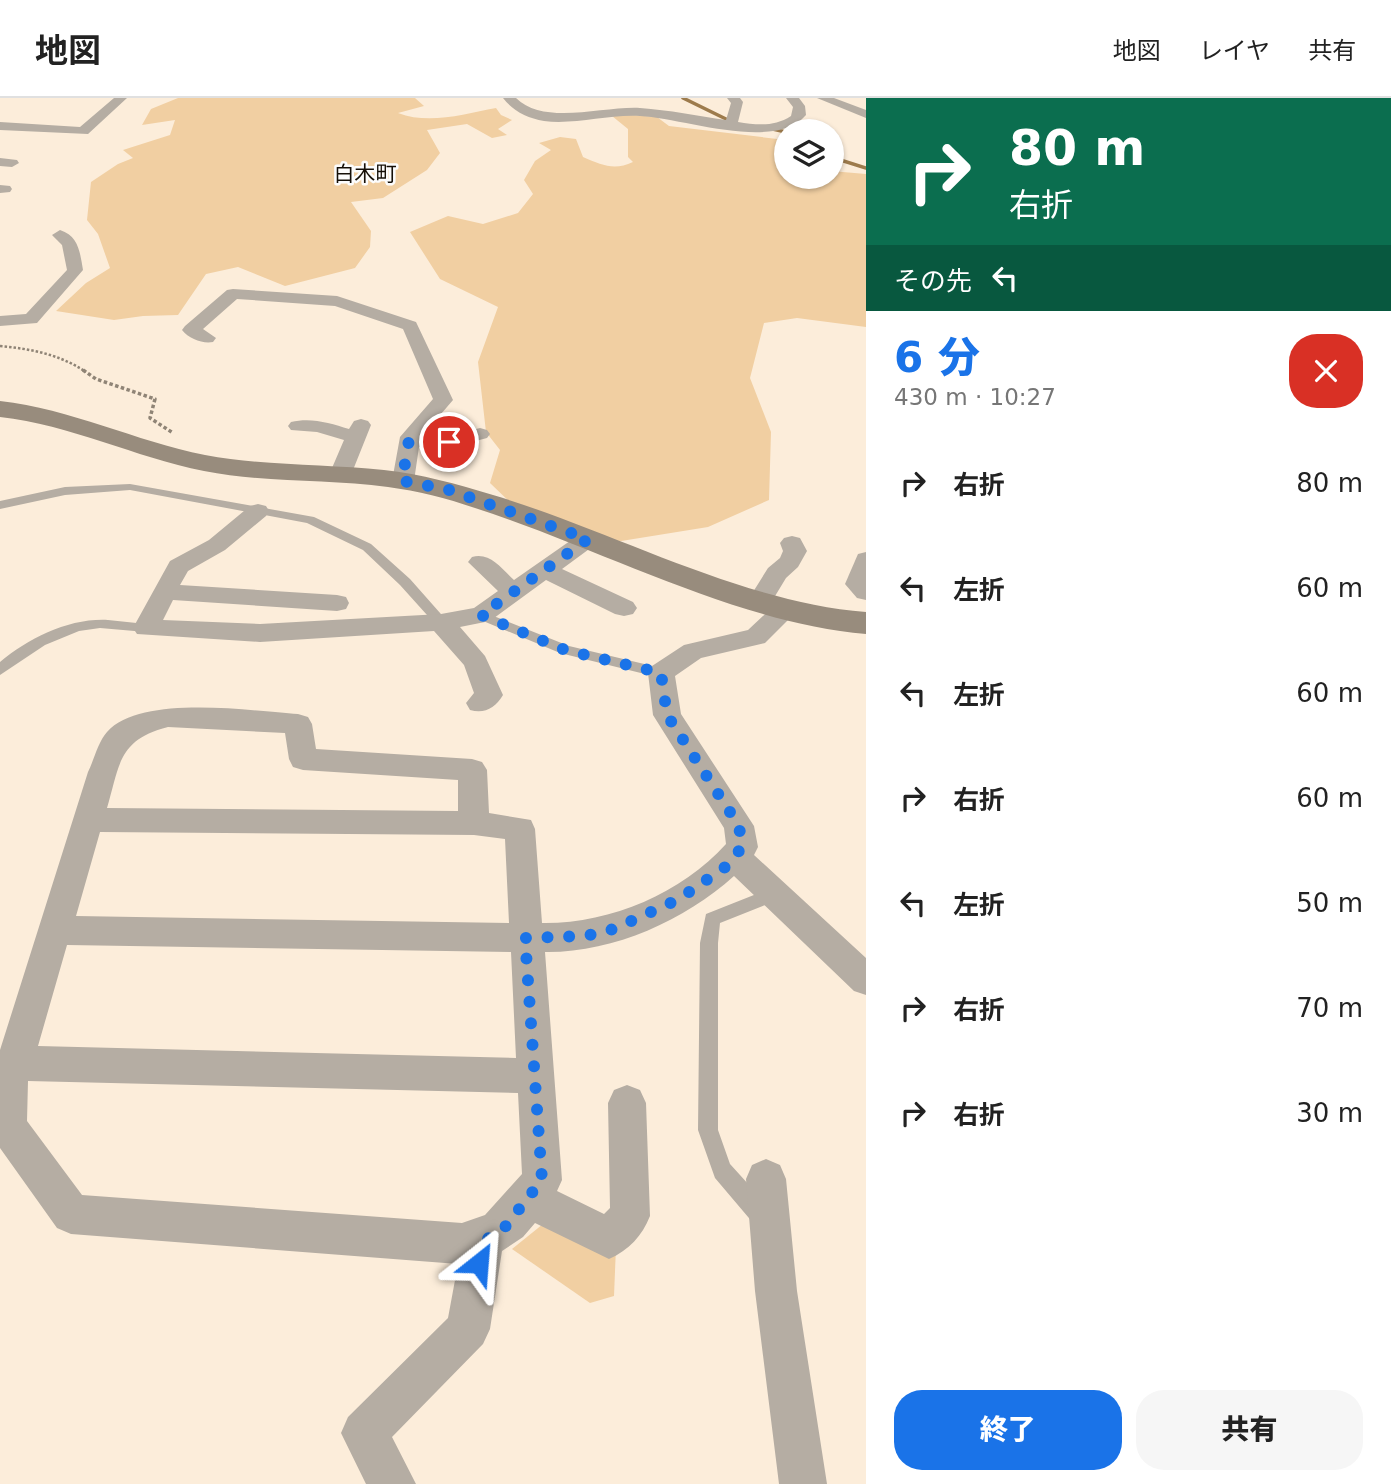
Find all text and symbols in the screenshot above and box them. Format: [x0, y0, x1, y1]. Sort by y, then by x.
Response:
text: 地図 [35, 31, 101, 70]
text: 地図 [1113, 37, 1161, 65]
text: レイヤ [1199, 37, 1270, 65]
text: 共有 [1308, 37, 1356, 65]
map controls [774, 119, 844, 189]
button: layers [774, 119, 844, 189]
text: 80 m [1009, 120, 1145, 177]
icon: right [894, 126, 985, 217]
district label: 白木町 [334, 162, 397, 186]
text: 右折 [1009, 186, 1073, 224]
icon: left [986, 259, 1024, 297]
text: その先 [894, 266, 972, 296]
text: 6 分 [894, 333, 980, 382]
button: close [1289, 334, 1363, 408]
text: 430 m · 10:27 [894, 384, 1056, 410]
pin [419, 412, 479, 472]
icon: arrive [430, 423, 468, 461]
icon: right [894, 464, 932, 502]
text: 80 m [1296, 468, 1363, 498]
text: 右折 [953, 470, 1005, 500]
icon: left [894, 569, 932, 607]
text: 60 m [1296, 573, 1363, 603]
text: 左折 [953, 575, 1005, 605]
icon: left [894, 674, 932, 712]
text: 60 m [1296, 678, 1363, 708]
text: 左折 [953, 680, 1005, 710]
icon: right [894, 779, 932, 817]
text: 60 m [1296, 783, 1363, 813]
text: 右折 [953, 785, 1005, 815]
icon: left [894, 884, 932, 922]
text: 50 m [1296, 888, 1363, 918]
text: 左折 [953, 890, 1005, 920]
icon: right [894, 989, 932, 1027]
text: 70 m [1296, 993, 1363, 1023]
text: 右折 [953, 995, 1005, 1025]
icon: right [894, 1094, 932, 1132]
text: 30 m [1296, 1098, 1363, 1128]
text: 右折 [953, 1100, 1005, 1130]
position arrow [442, 1226, 516, 1300]
button: 終了 [894, 1390, 1122, 1470]
button: 共有 [1136, 1390, 1363, 1470]

